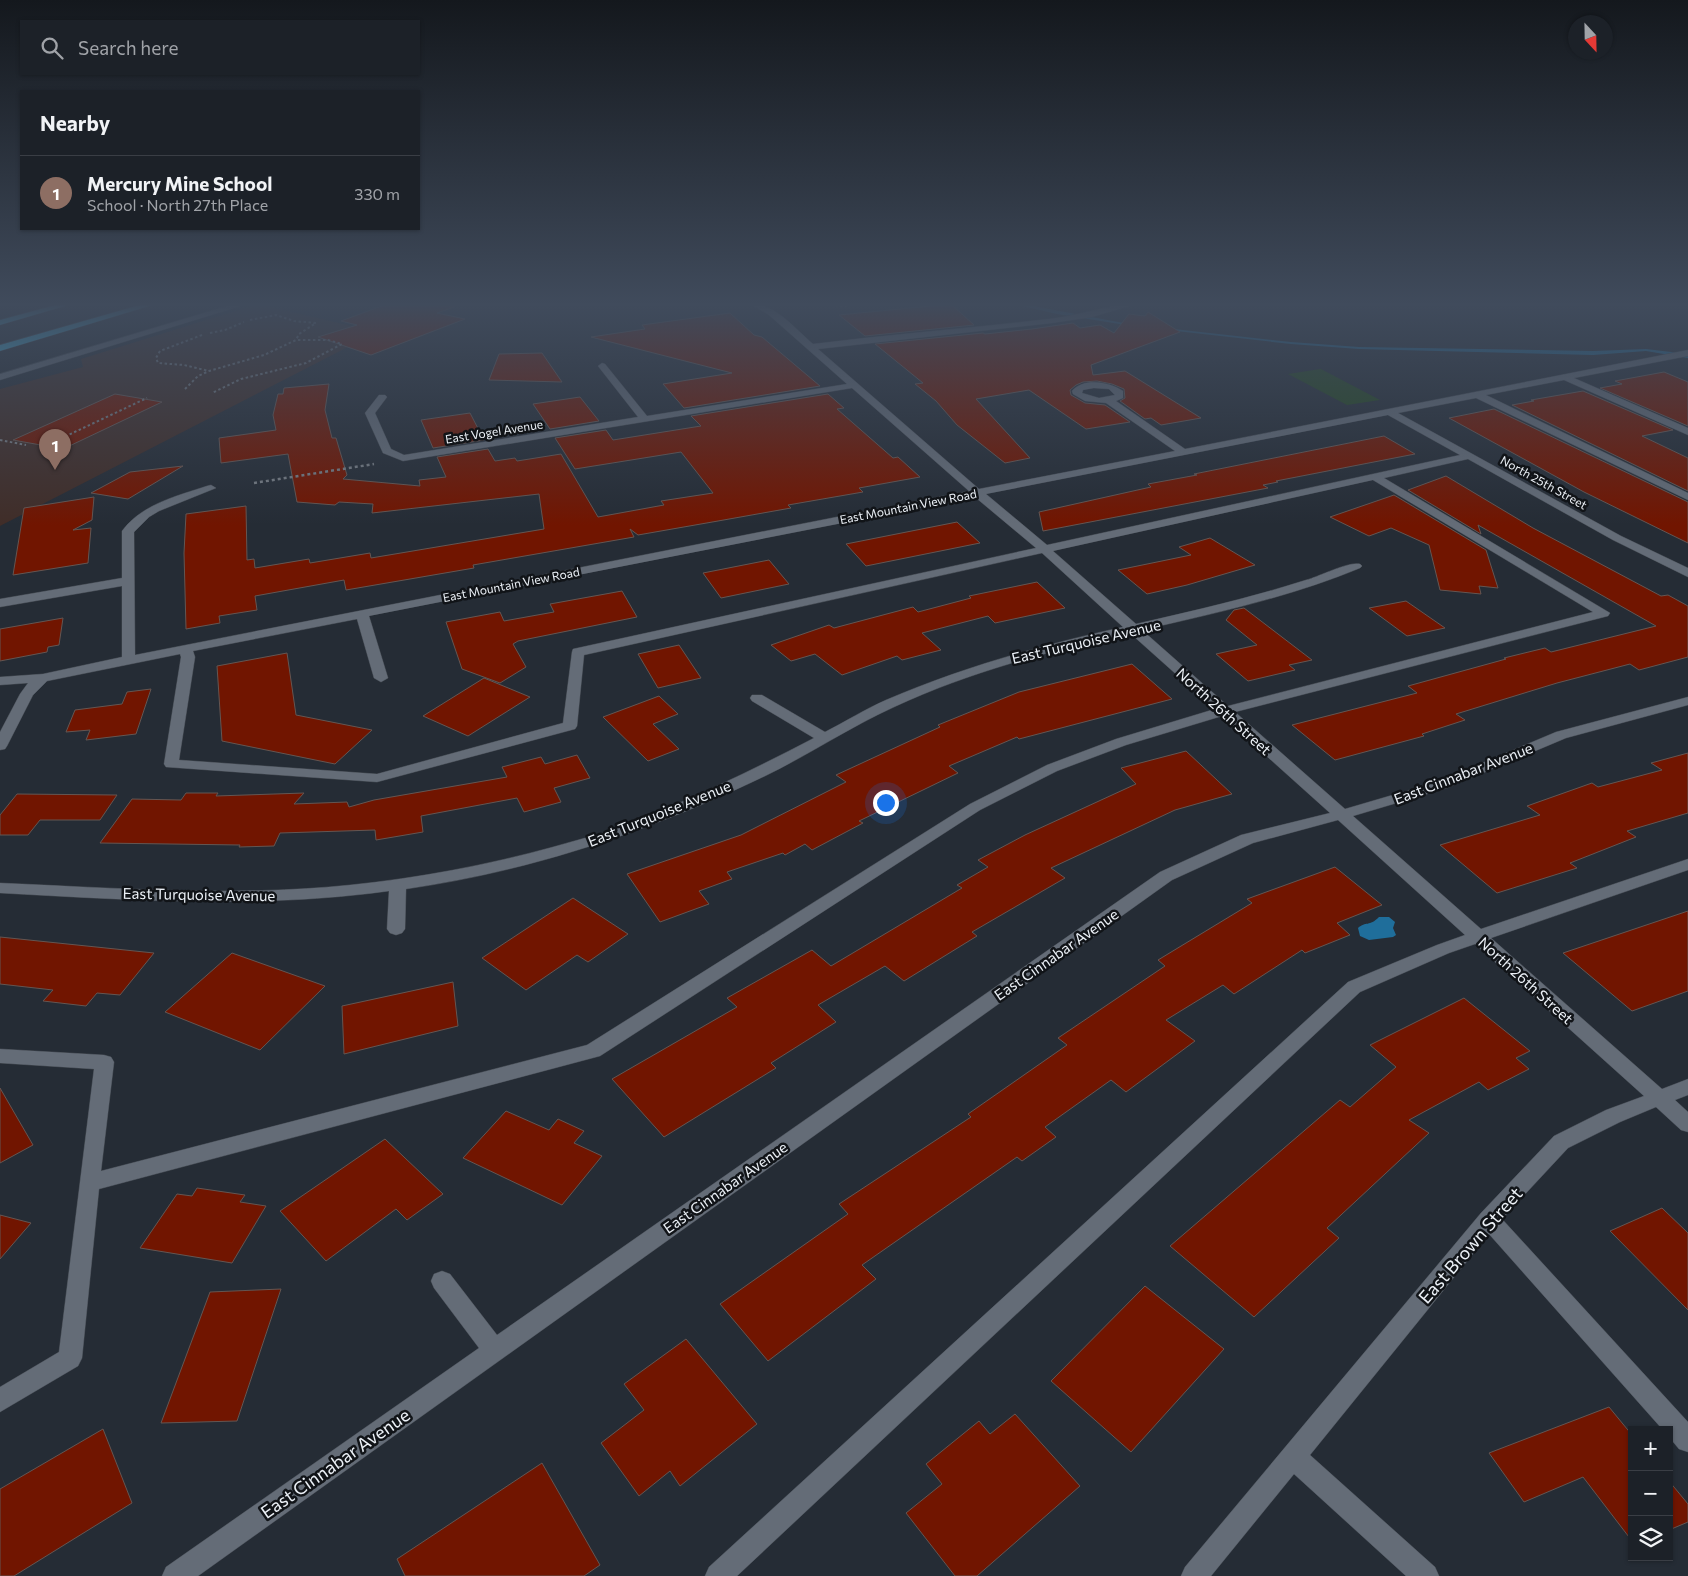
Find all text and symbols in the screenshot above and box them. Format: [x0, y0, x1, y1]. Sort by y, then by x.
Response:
north arrow [1568, 15, 1613, 60]
search box [20, 20, 420, 75]
icon: search [38, 34, 66, 62]
text: Search here [78, 36, 178, 59]
text: Nearby [40, 110, 110, 135]
text: Mercury Mine School [87, 172, 272, 195]
text: 1 [52, 184, 60, 203]
text: 330 m [354, 184, 400, 203]
text: School · North 27th Place [87, 195, 268, 214]
street label: East Vogel Avenue [444, 416, 544, 446]
pin: 1 [39, 429, 71, 470]
street label: North 25th Street [1498, 452, 1590, 512]
street label: East Mountain View Road [838, 486, 978, 526]
street label: East Mountain View Road [441, 564, 581, 604]
street label: East Turquoise Avenue [1010, 615, 1162, 667]
street label: North 26th Street [1173, 664, 1275, 758]
street label: East Cinnabar Avenue [1391, 738, 1535, 808]
street label: East Turquoise Avenue [585, 776, 733, 850]
your location [873, 790, 899, 816]
street label: East Turquoise Avenue [123, 884, 276, 904]
street label: East Cinnabar Avenue [991, 904, 1122, 1004]
street label: North 26th Street [1475, 933, 1577, 1027]
street label: East Cinnabar Avenue [660, 1137, 791, 1237]
street label: East Brown Street [1413, 1182, 1527, 1308]
street label: East Cinnabar Avenue [256, 1403, 414, 1523]
map controls [1628, 1426, 1673, 1561]
button: + [1628, 1426, 1673, 1471]
button: − [1628, 1471, 1673, 1516]
button: layers [1628, 1516, 1673, 1561]

